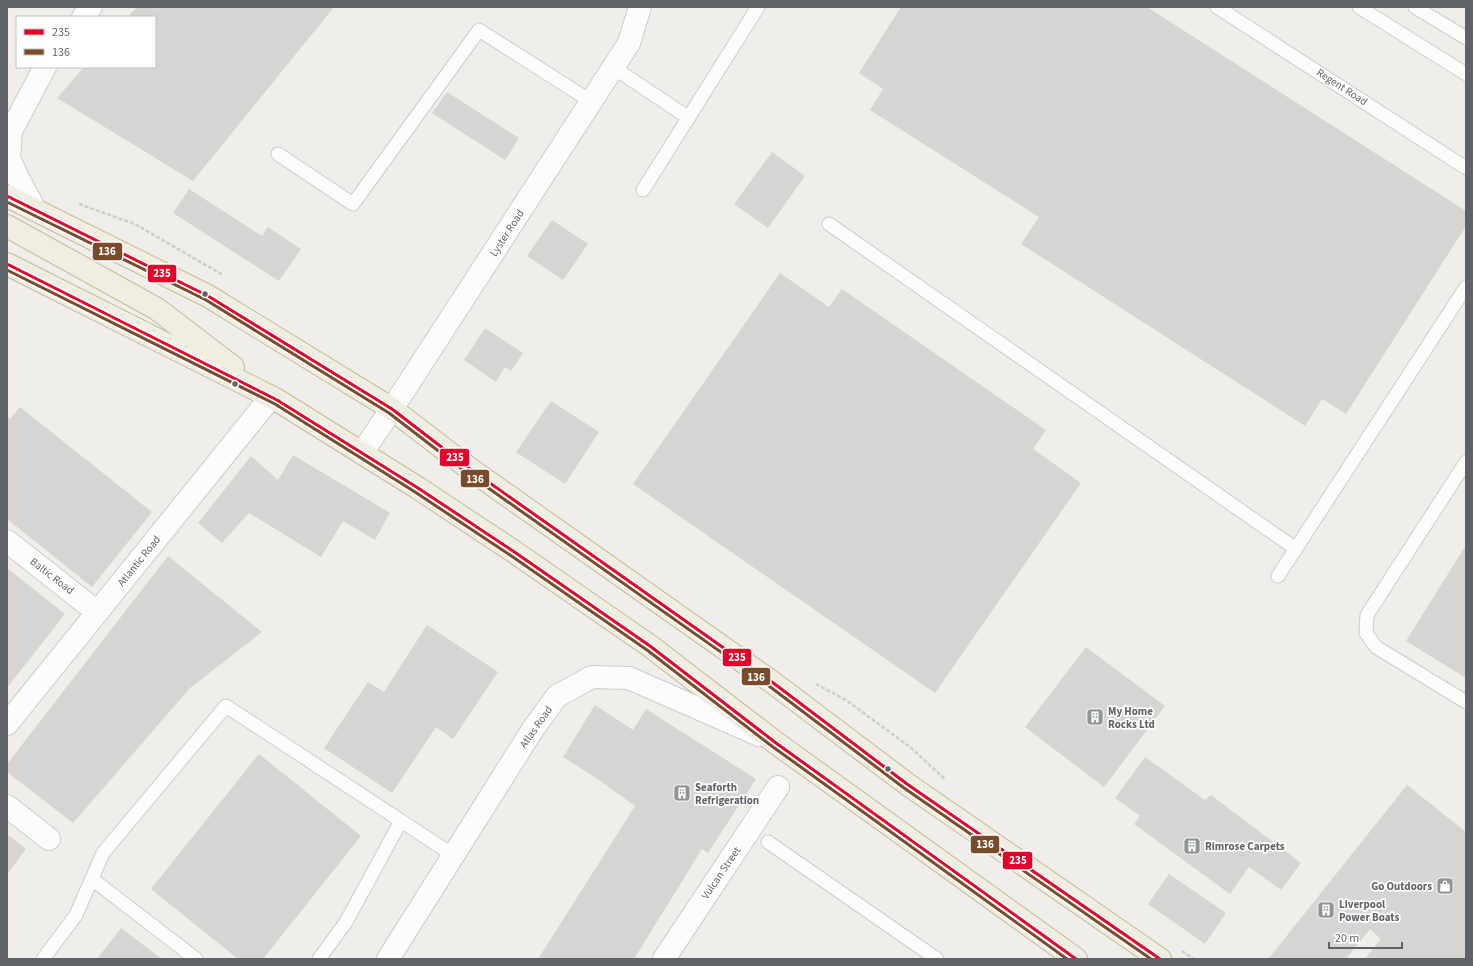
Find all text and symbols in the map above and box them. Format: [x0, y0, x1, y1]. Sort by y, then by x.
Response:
legend [16, 16, 156, 68]
text: 235 [52, 24, 70, 41]
text: 136 [52, 44, 70, 61]
street label: Regent Road [1314, 65, 1370, 109]
street label: Lyster Road [486, 207, 528, 259]
line badge: 136 [92, 242, 123, 261]
text: 136 [98, 244, 116, 259]
line badge: 235 [147, 264, 177, 283]
text: 235 [153, 266, 171, 281]
unlabelled marker [200, 289, 210, 299]
unlabelled marker [230, 379, 240, 389]
line badge: 235 [439, 448, 470, 467]
text: 235 [446, 450, 464, 465]
line badge: 136 [460, 469, 490, 488]
text: 136 [466, 472, 484, 487]
street label: Atlantic Road [114, 533, 164, 589]
street label: Baltic Road [27, 554, 77, 598]
line badge: 235 [722, 648, 752, 667]
text: 235 [728, 650, 746, 665]
line badge: 136 [741, 667, 771, 686]
text: 136 [747, 670, 765, 685]
street label: Atlas Road [516, 703, 556, 751]
place label: My Home Rocks Ltd [1108, 704, 1155, 732]
building icon: My Home Rocks Ltd [1085, 707, 1105, 727]
unlabelled marker [883, 764, 893, 774]
place label: Seaforth Refrigeration [695, 780, 759, 808]
building icon: Seaforth Refrigeration [672, 783, 692, 803]
line badge: 136 [970, 835, 1000, 854]
building icon: Rimrose Carpets [1182, 836, 1202, 856]
text: 136 [976, 837, 994, 852]
place label: Rimrose Carpets [1205, 839, 1285, 854]
street label: Vulcan Street [698, 844, 744, 902]
line badge: 235 [1002, 851, 1033, 870]
text: 235 [1009, 853, 1027, 868]
shop icon: Go Outdoors [1435, 876, 1455, 896]
place label: Go Outdoors [1371, 879, 1432, 894]
place label: Liverpool Power Boats [1339, 897, 1399, 925]
building icon: Liverpool Power Boats [1316, 900, 1336, 920]
scale bar [1329, 924, 1402, 950]
text: 20 m [1335, 930, 1359, 947]

